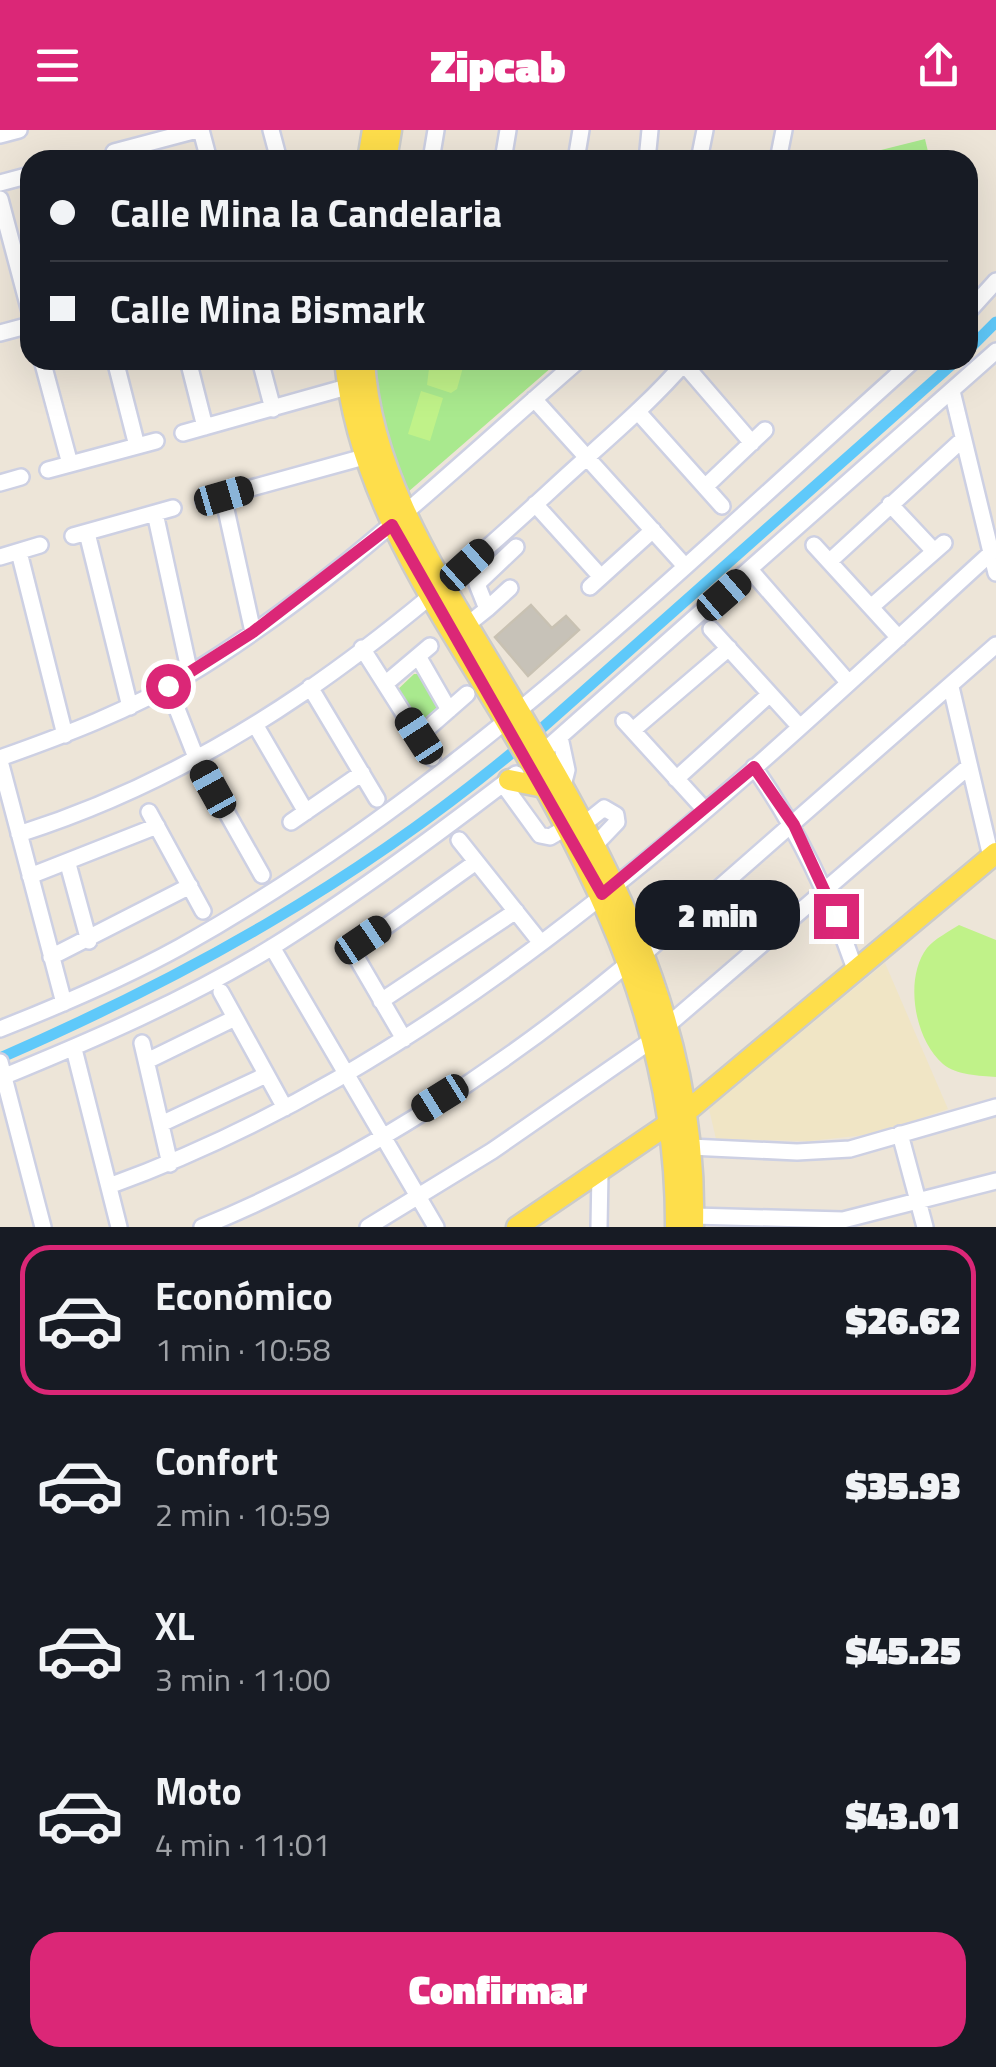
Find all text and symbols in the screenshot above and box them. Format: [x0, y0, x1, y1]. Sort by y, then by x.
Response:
text: Zipcab [430, 31, 566, 99]
icon: menu [30, 38, 85, 93]
icon: share [911, 38, 966, 93]
text: Calle Mina la Candelaria [110, 184, 502, 242]
text: Calle Mina Bismark [110, 280, 425, 338]
car [191, 473, 257, 519]
car [435, 534, 499, 596]
car [692, 564, 756, 626]
route start [146, 664, 191, 709]
car [390, 703, 448, 769]
car [185, 755, 241, 823]
callout: 2 min [636, 881, 801, 951]
text: 2 min [678, 891, 757, 939]
route end [814, 894, 859, 939]
car [330, 911, 396, 969]
car [407, 1069, 473, 1127]
text: Económico [155, 1267, 333, 1325]
icon: car [35, 1275, 125, 1365]
text: $26.62 [846, 1291, 961, 1349]
text: 1 min · 10:58 [155, 1325, 331, 1373]
text: Confort [155, 1432, 278, 1490]
icon: car [35, 1440, 125, 1530]
text: $35.93 [846, 1456, 961, 1514]
text: 2 min · 10:59 [155, 1490, 331, 1538]
text: XL [155, 1597, 195, 1655]
icon: car [35, 1605, 125, 1695]
text: $45.25 [846, 1621, 961, 1679]
text: 3 min · 11:00 [155, 1655, 331, 1703]
text: Moto [155, 1762, 242, 1820]
icon: car [35, 1770, 125, 1860]
text: $43.01 [846, 1786, 961, 1844]
text: 4 min · 11:01 [155, 1820, 331, 1868]
button: Confirmar [30, 1932, 966, 2047]

